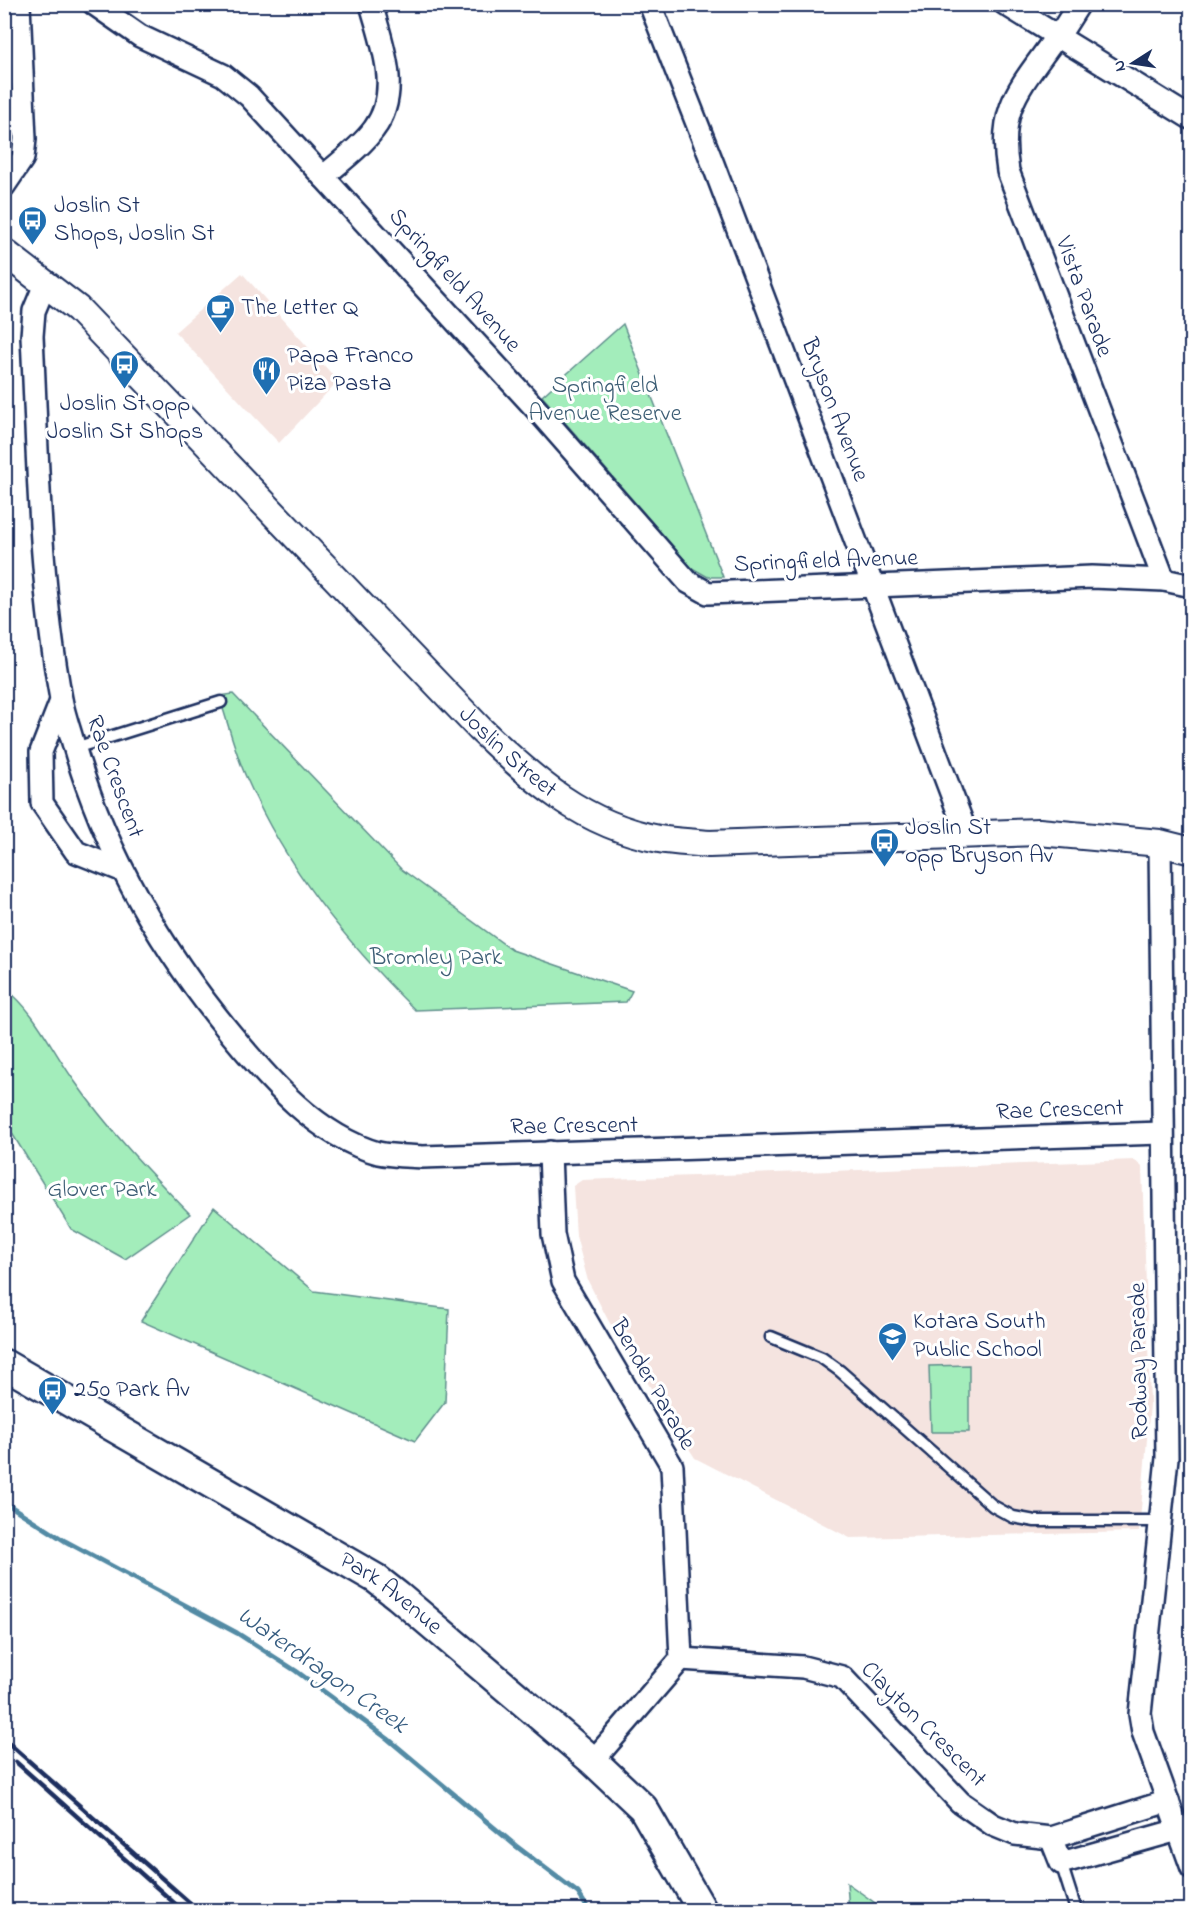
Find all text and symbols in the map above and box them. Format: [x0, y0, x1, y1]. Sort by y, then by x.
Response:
north arrow [1103, 33, 1163, 93]
text: N [1107, 58, 1133, 73]
place label: Joslin St Shops, Joslin St [54, 189, 215, 252]
street label: Springfield Avenue [379, 201, 529, 361]
bus stop icon: Joslin St Shops, Joslin St [17, 204, 49, 246]
street label: Vista Parade [1045, 231, 1121, 362]
place label: The Letter Q [241, 291, 359, 326]
cafe icon: The Letter Q [204, 292, 236, 334]
street label: Bryson Avenue [789, 332, 878, 487]
place label: Papa Franco Piza Pasta [287, 339, 413, 402]
bus stop icon: Joslin St opp Joslin St Shops [109, 348, 141, 390]
restaurant icon: Papa Franco Piza Pasta [250, 354, 282, 396]
park label: Springfield Avenue Reserve [529, 369, 682, 432]
place label: Joslin St opp Joslin St Shops [47, 387, 203, 450]
street label: Springfield Avenue [733, 541, 919, 583]
street label: Joslin Street [450, 699, 564, 807]
street label: Rae Crescent [76, 711, 152, 843]
place label: Joslin St opp Bryson Av [905, 811, 1054, 875]
bus stop icon: Joslin St opp Bryson Av [868, 826, 900, 868]
park label: Bromley Park [369, 941, 503, 977]
street label: Rae Crescent [995, 1091, 1125, 1131]
street label: Rae Crescent [510, 1108, 638, 1146]
park label: Glover Park [47, 1173, 157, 1208]
street label: Rodway Parade [1121, 1282, 1160, 1440]
place label: Kotara South Public School [913, 1305, 1046, 1368]
street label: Bender Parade [600, 1312, 704, 1457]
school or university icon: Kotara South Public School [876, 1320, 908, 1362]
place label: 250 Park Av [74, 1373, 190, 1408]
bus stop icon: 250 Park Av [37, 1374, 69, 1416]
street label: Park Avenue [333, 1543, 450, 1644]
water label: Waterdragon Creek [229, 1598, 417, 1745]
street label: Clayton Crescent [851, 1654, 994, 1797]

